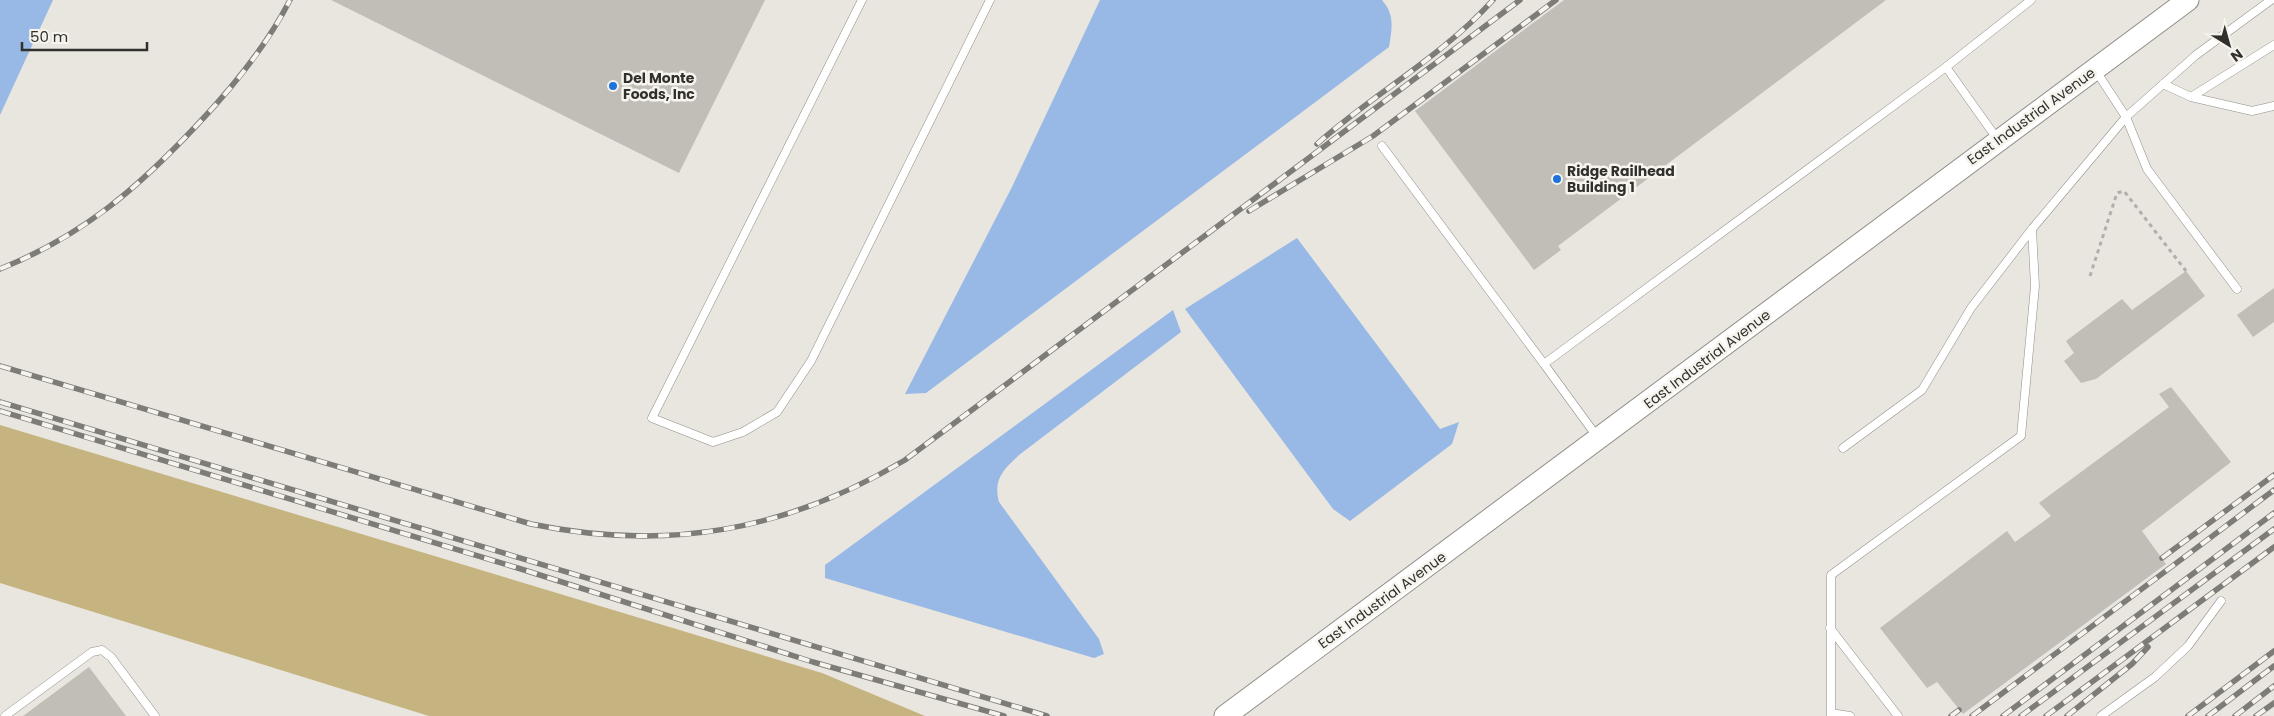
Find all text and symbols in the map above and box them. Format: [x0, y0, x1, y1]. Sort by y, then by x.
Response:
scale bar [22, 20, 148, 52]
north arrow [2204, 20, 2254, 70]
text: 50 m [30, 26, 68, 47]
text: N [2227, 44, 2247, 67]
street label: East Industrial Avenue [1963, 62, 2099, 169]
place label: Del Monte Foods, Inc [623, 68, 695, 104]
marker: Del Monte Foods, Inc [607, 80, 619, 92]
place label: Ridge Railhead Building 1 [1567, 161, 1675, 197]
marker: Ridge Railhead Building 1 [1551, 173, 1563, 185]
street label: East Industrial Avenue [1640, 305, 1775, 413]
street label: East Industrial Avenue [1314, 546, 1450, 653]

